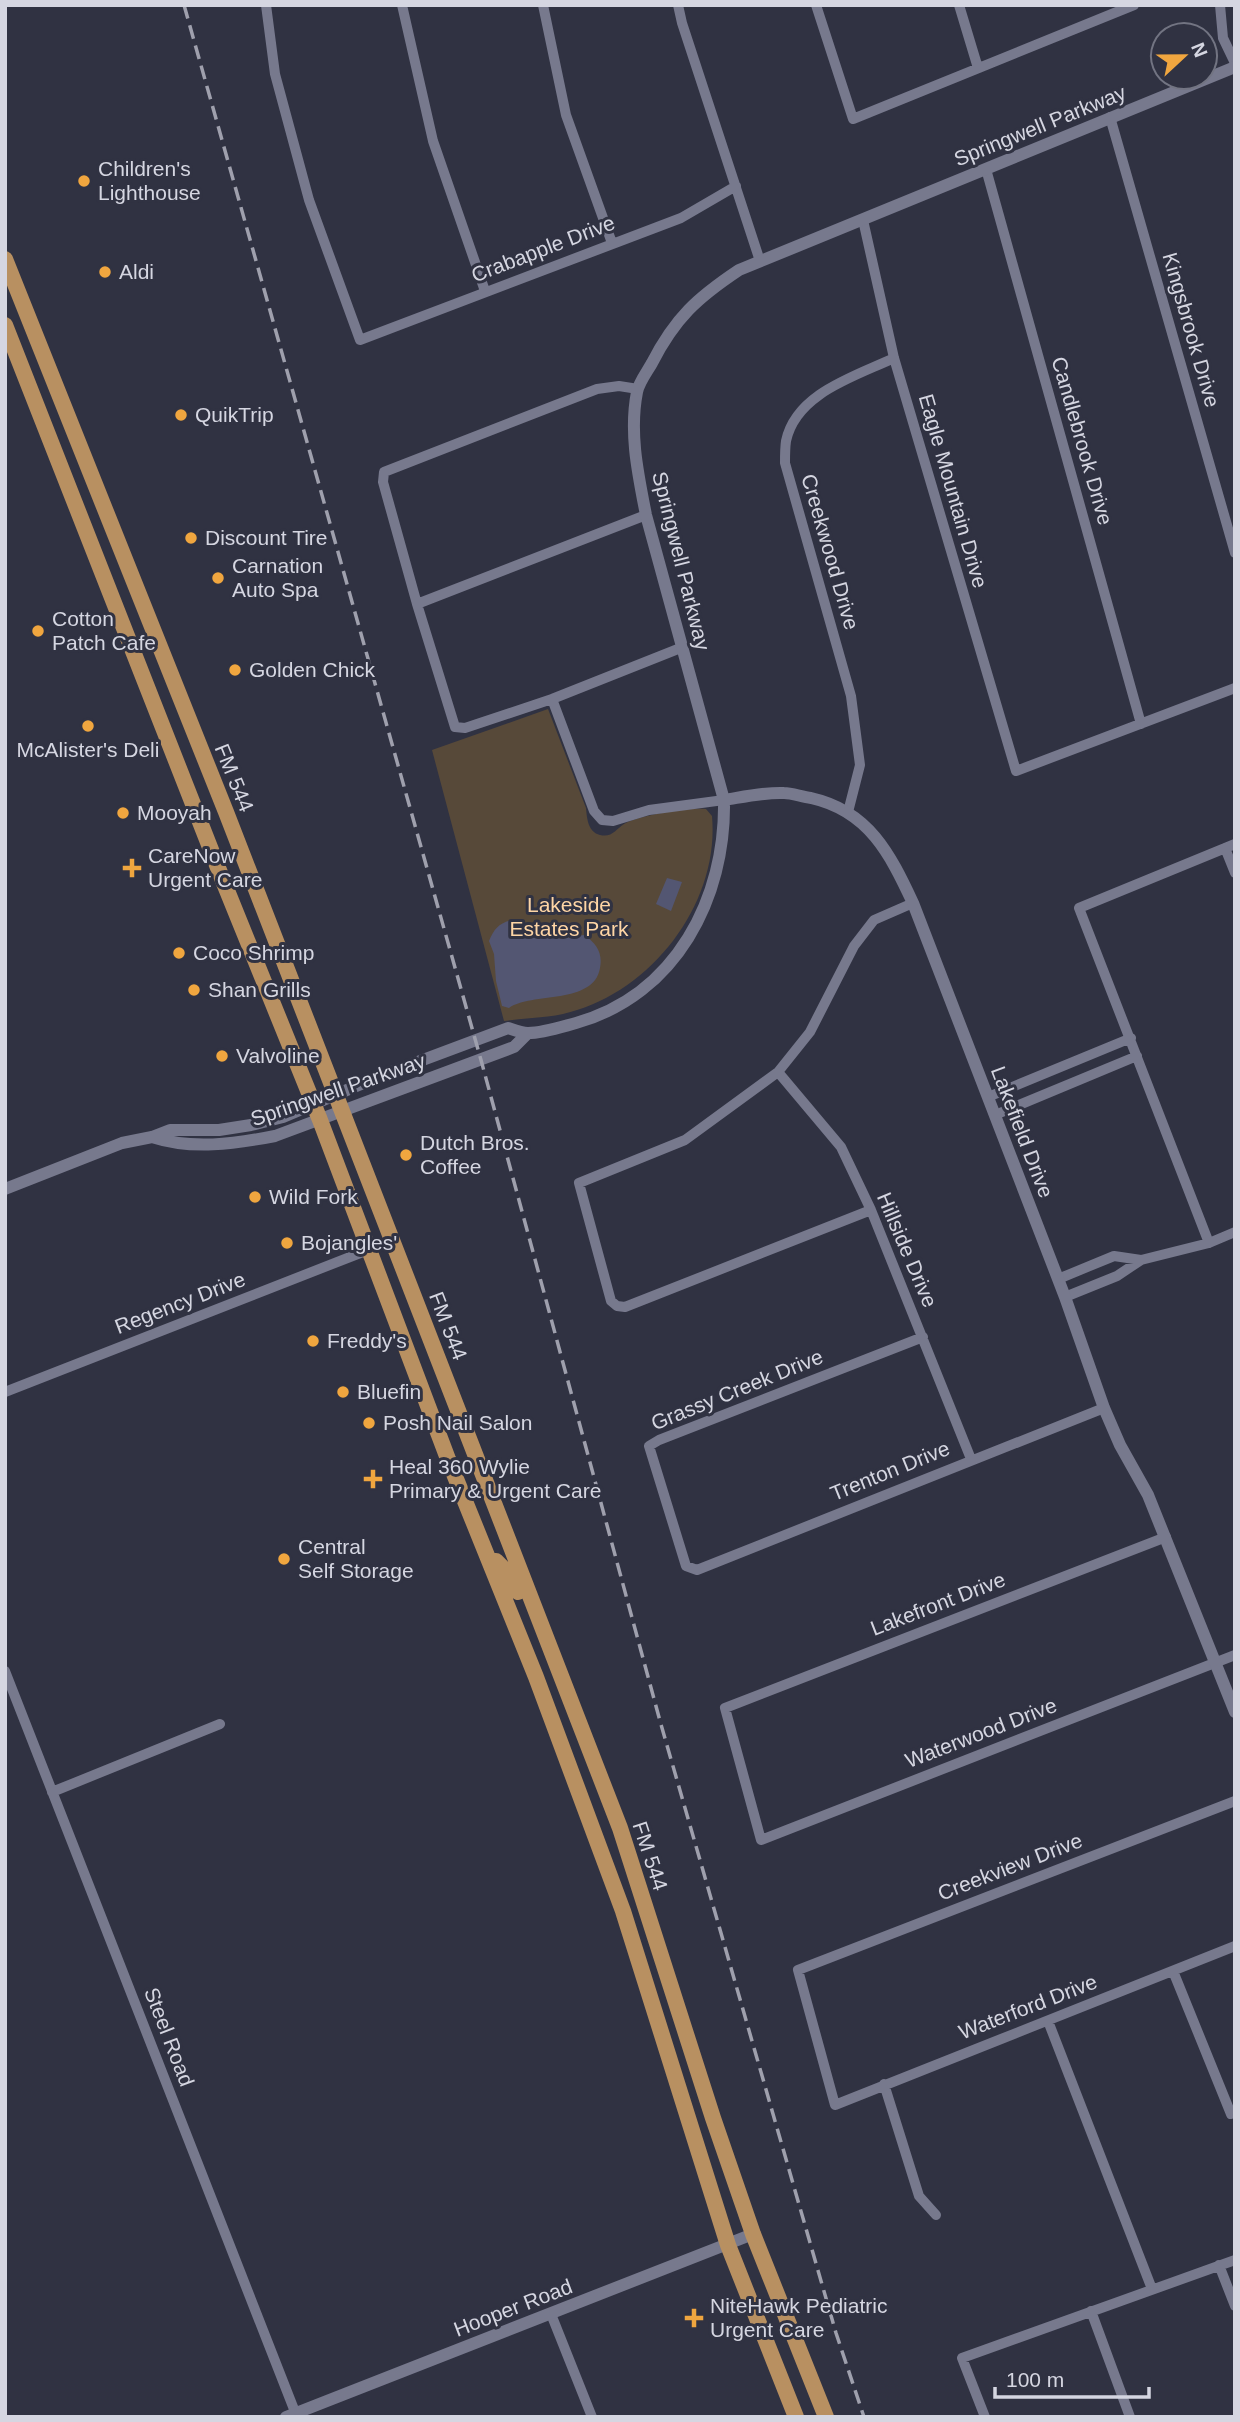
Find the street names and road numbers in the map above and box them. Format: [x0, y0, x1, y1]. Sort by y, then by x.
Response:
street label: Springwell Parkway [951, 80, 1130, 171]
street label: Crabapple Drive [468, 211, 618, 286]
street label: Kingsbrook Drive [1158, 250, 1225, 410]
street label: Candlebrook Drive [1047, 354, 1118, 528]
street label: Eagle Mountain Drive [915, 391, 992, 591]
street label: Springwell Parkway [648, 469, 715, 653]
street label: Creekwood Drive [797, 471, 864, 632]
street label: FM 544 [210, 740, 259, 815]
street label: Springwell Parkway [247, 1049, 429, 1130]
street label: Lakefield Drive [987, 1063, 1058, 1201]
street label: Hillside Drive [873, 1189, 942, 1311]
street label: Regency Drive [111, 1267, 248, 1338]
street label: FM 544 [425, 1288, 472, 1363]
street label: Grassy Creek Drive [648, 1345, 826, 1435]
street label: Trenton Drive [827, 1436, 953, 1505]
street label: Lakefront Drive [867, 1567, 1008, 1640]
street label: Waterwood Drive [902, 1693, 1060, 1772]
street label: FM 544 [629, 1818, 673, 1894]
street label: Creekview Drive [934, 1828, 1085, 1905]
street label: Waterford Drive [955, 1970, 1100, 2043]
street label: Steel Road [140, 1984, 199, 2089]
street label: Hooper Road [450, 2274, 575, 2341]

